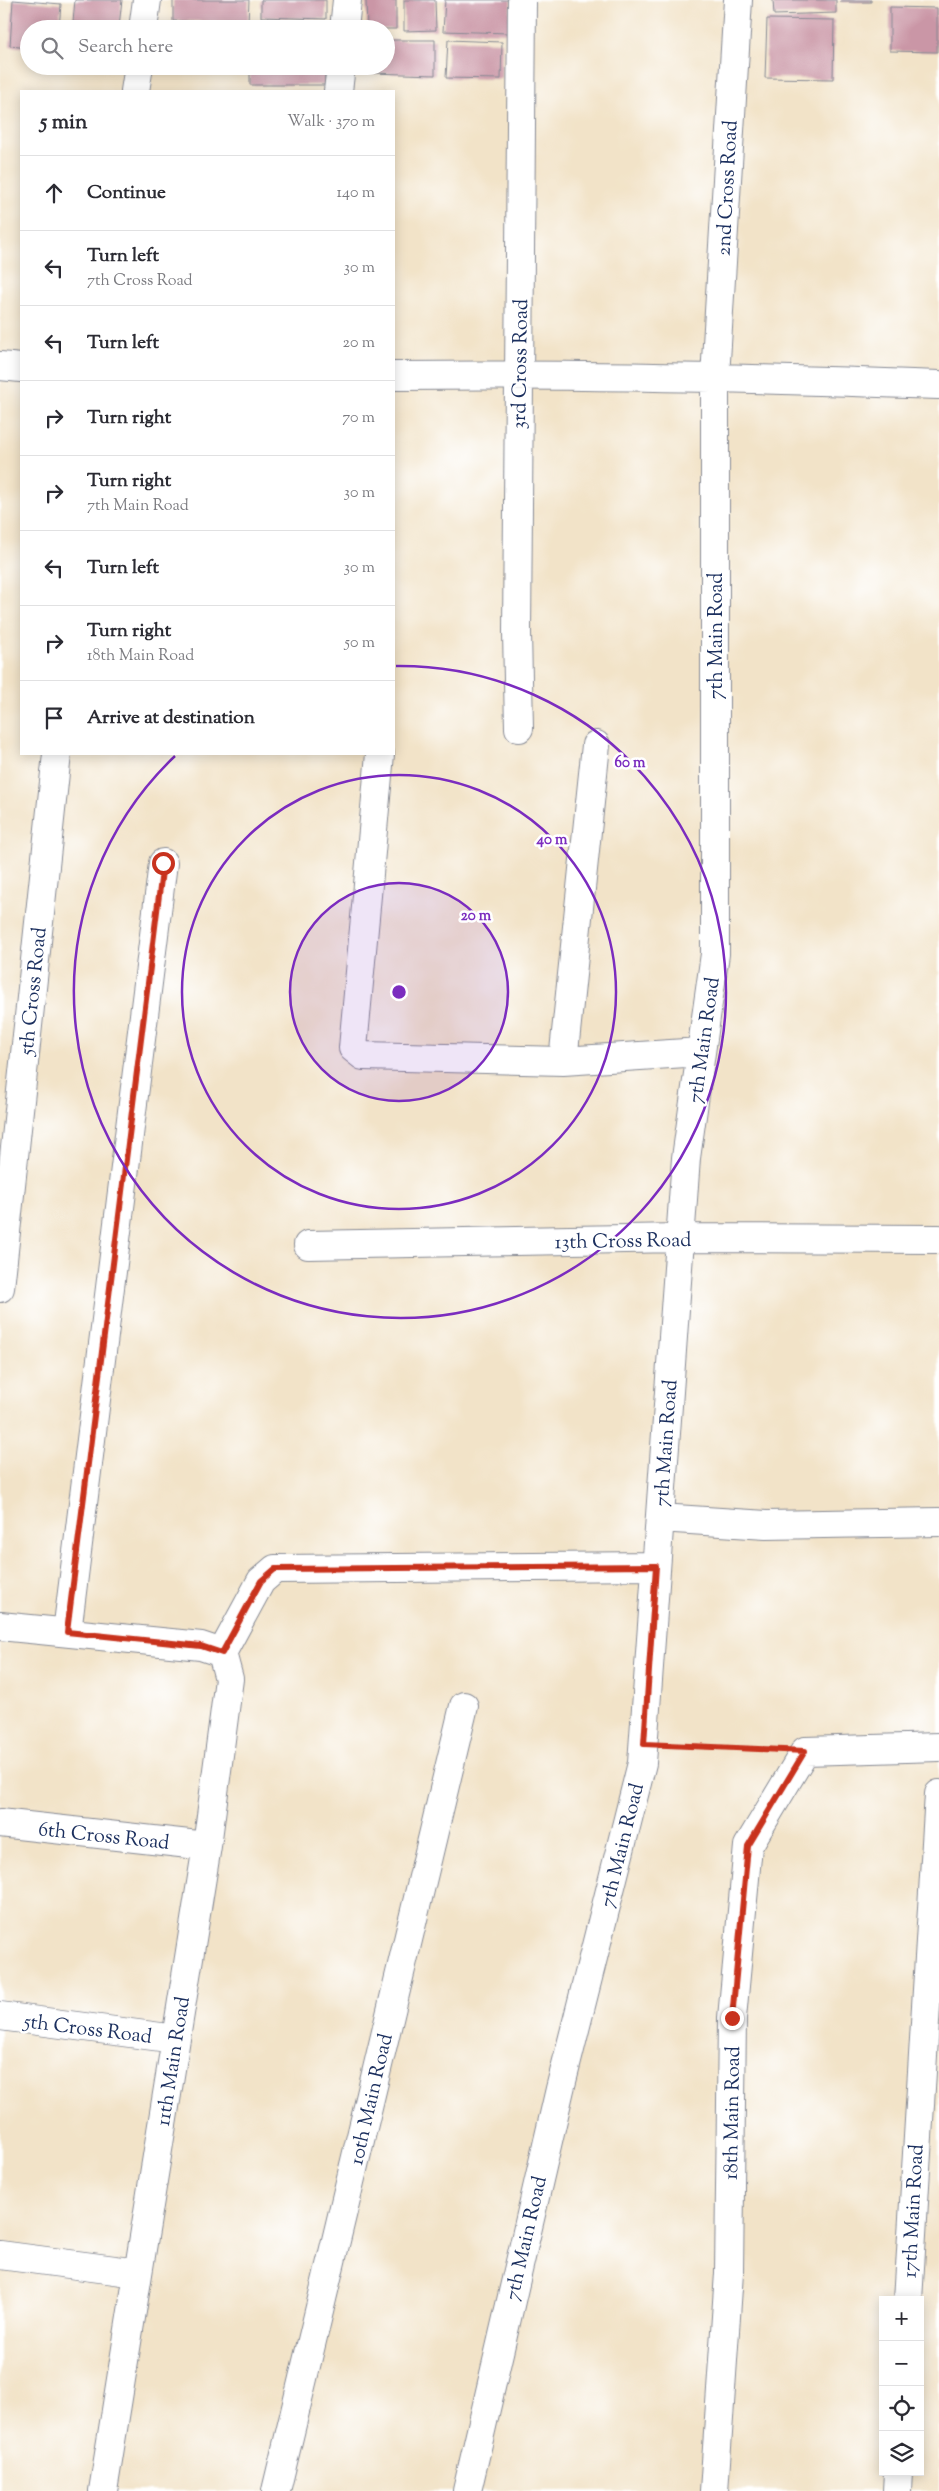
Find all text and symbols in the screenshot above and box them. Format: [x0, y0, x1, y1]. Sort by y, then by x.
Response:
search box [20, 20, 395, 75]
icon: search [38, 34, 66, 62]
text: Search here [78, 34, 173, 61]
text: 5 min [40, 108, 87, 138]
text: Walk · 370 m [287, 111, 375, 134]
street label: 2nd Cross Road [710, 120, 747, 257]
icon: ahead [40, 179, 68, 207]
text: Continue [87, 180, 166, 207]
text: 140 m [337, 182, 375, 205]
text: Turn left [87, 243, 159, 270]
icon: left [40, 254, 68, 282]
text: 30 m [344, 257, 375, 280]
text: 7th Cross Road [87, 270, 193, 293]
street label: 3rd Cross Road [506, 299, 537, 429]
icon: left [40, 329, 68, 357]
text: Turn left [87, 330, 159, 357]
text: 20 m [342, 332, 375, 355]
icon: right [40, 404, 68, 432]
text: Turn right [87, 405, 171, 432]
text: 70 m [342, 407, 375, 430]
text: Turn right [87, 468, 171, 495]
icon: right [40, 479, 68, 507]
text: 30 m [344, 482, 375, 505]
text: 7th Main Road [87, 495, 189, 518]
icon: left [40, 554, 68, 582]
text: Turn left [87, 555, 159, 582]
text: 30 m [344, 557, 375, 580]
street label: 7th Main Road [703, 572, 732, 700]
text: Turn right [87, 618, 171, 645]
icon: right [40, 629, 68, 657]
text: 50 m [344, 632, 375, 655]
text: 18th Main Road [87, 645, 194, 668]
icon: arrive [40, 704, 68, 732]
text: Arrive at destination [87, 705, 255, 732]
text: 60 m [615, 753, 646, 774]
text: 40 m [536, 830, 568, 851]
route start [152, 852, 175, 875]
text: 20 m [461, 906, 492, 927]
street label: 5th Cross Road [13, 926, 56, 1058]
street label: 7th Main Road [682, 975, 729, 1105]
centre of rings [390, 983, 408, 1001]
street label: 13th Cross Road [554, 1227, 692, 1258]
street label: 7th Main Road [649, 1379, 686, 1508]
street label: 7th Main Road [594, 1780, 653, 1911]
street label: 6th Cross Road [37, 1816, 171, 1859]
street label: 11th Main Road [150, 1995, 199, 2128]
route end [721, 2007, 744, 2030]
street label: 5th Cross Road [21, 2008, 153, 2053]
street label: 10th Main Road [343, 2031, 402, 2168]
street label: 18th Main Road [718, 2046, 749, 2180]
street label: 17th Main Road [897, 2143, 932, 2279]
street label: 7th Main Road [499, 2173, 556, 2304]
map controls [879, 2296, 924, 2476]
button: + [879, 2296, 924, 2341]
button: − [879, 2341, 924, 2386]
button: locate [879, 2386, 924, 2431]
button: layers [879, 2431, 924, 2476]

